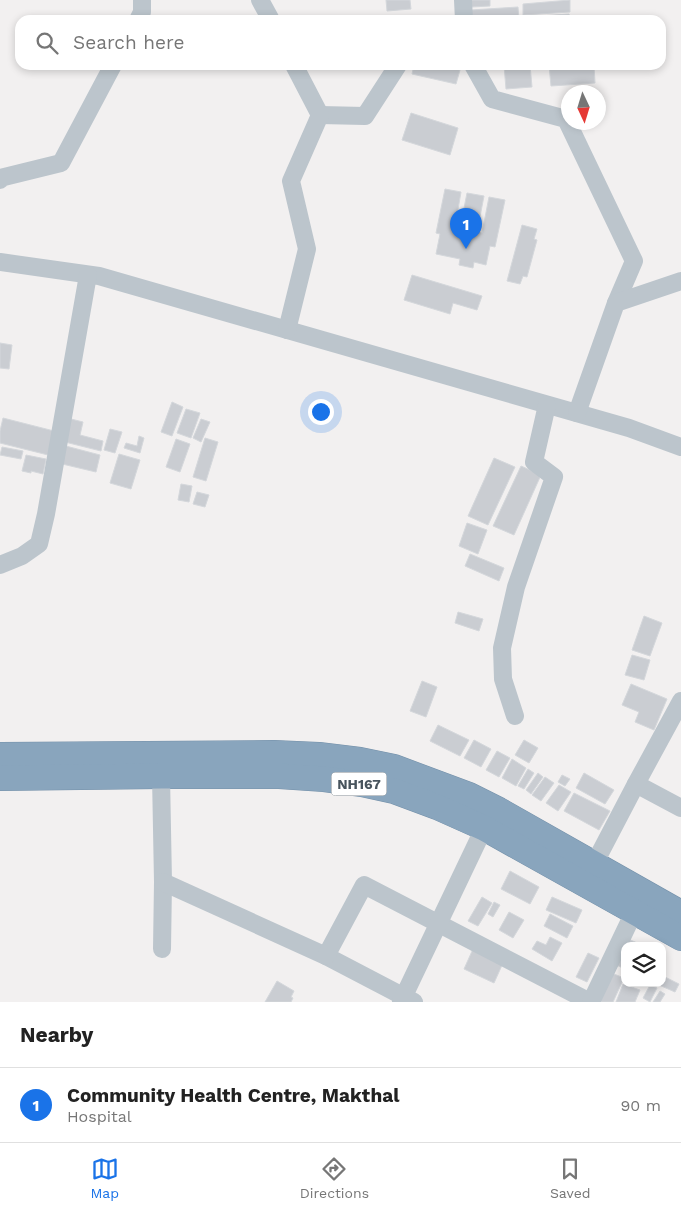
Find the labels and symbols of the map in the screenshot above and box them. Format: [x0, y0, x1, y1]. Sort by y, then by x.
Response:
north arrow [561, 85, 606, 130]
pin: 1 [450, 208, 482, 249]
your location [308, 399, 334, 425]
road number: NH167 [332, 772, 386, 796]

